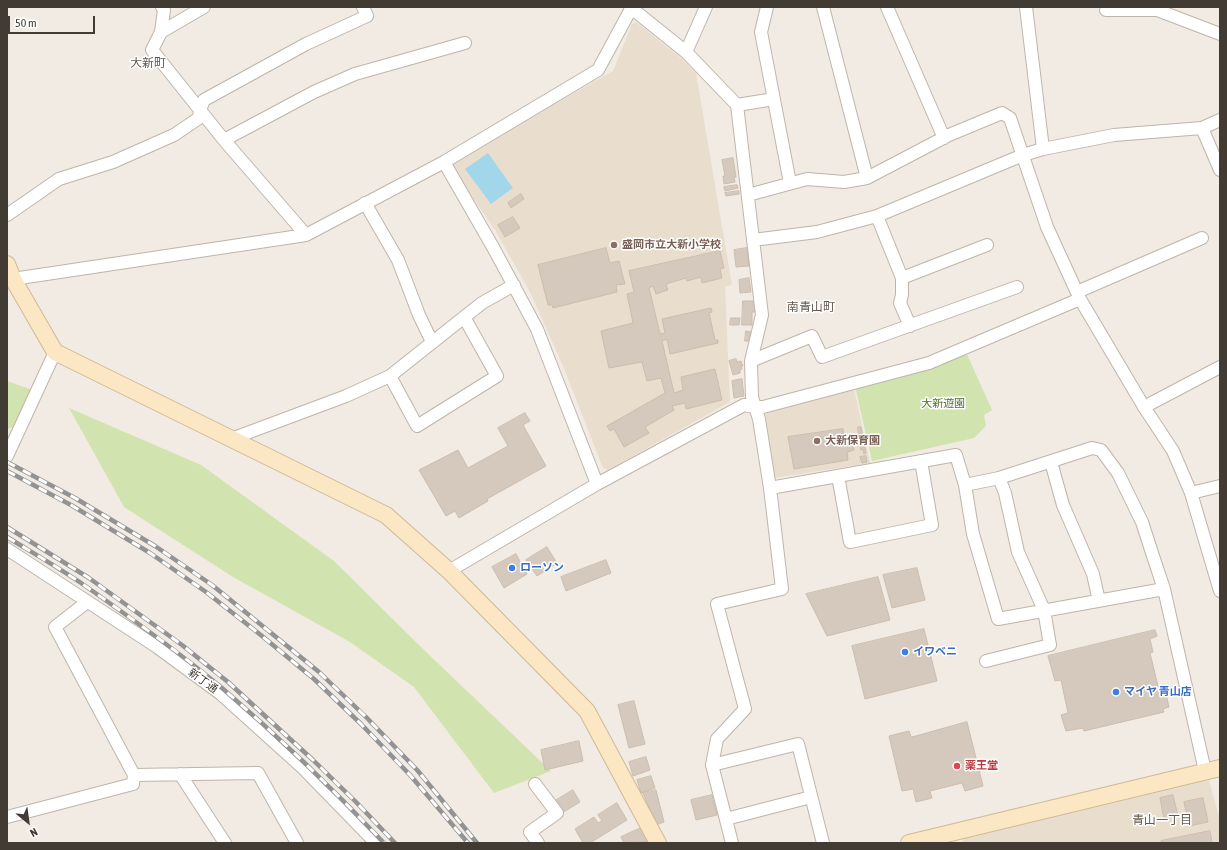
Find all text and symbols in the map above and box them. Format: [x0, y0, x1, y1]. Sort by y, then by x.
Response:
scale bar [10, 8, 97, 34]
text: 50 m [15, 16, 37, 30]
district label: 大新町 [130, 56, 166, 70]
place label: 盛岡市立大新小学校 [622, 238, 721, 252]
marker: 盛岡市立大新小学校 [609, 240, 619, 250]
district label: 南青山町 [787, 300, 835, 314]
park label: 大新遊園 [921, 397, 965, 411]
place label: 大新保育園 [825, 434, 880, 448]
marker: 大新保育園 [812, 436, 822, 446]
place label: ローソン [520, 561, 564, 575]
marker: ローソン [507, 563, 517, 573]
place label: イワベニ [913, 645, 957, 659]
marker: イワベニ [900, 647, 910, 657]
street label: 新丁通 [186, 666, 220, 696]
place label: マイヤ 青山店 [1124, 685, 1192, 699]
marker: マイヤ 青山店 [1111, 687, 1121, 697]
place label: 薬王堂 [965, 759, 998, 773]
marker: 薬王堂 [952, 761, 962, 771]
north arrow [8, 802, 48, 842]
district label: 青山一丁目 [1132, 813, 1192, 827]
text: N [28, 826, 40, 839]

